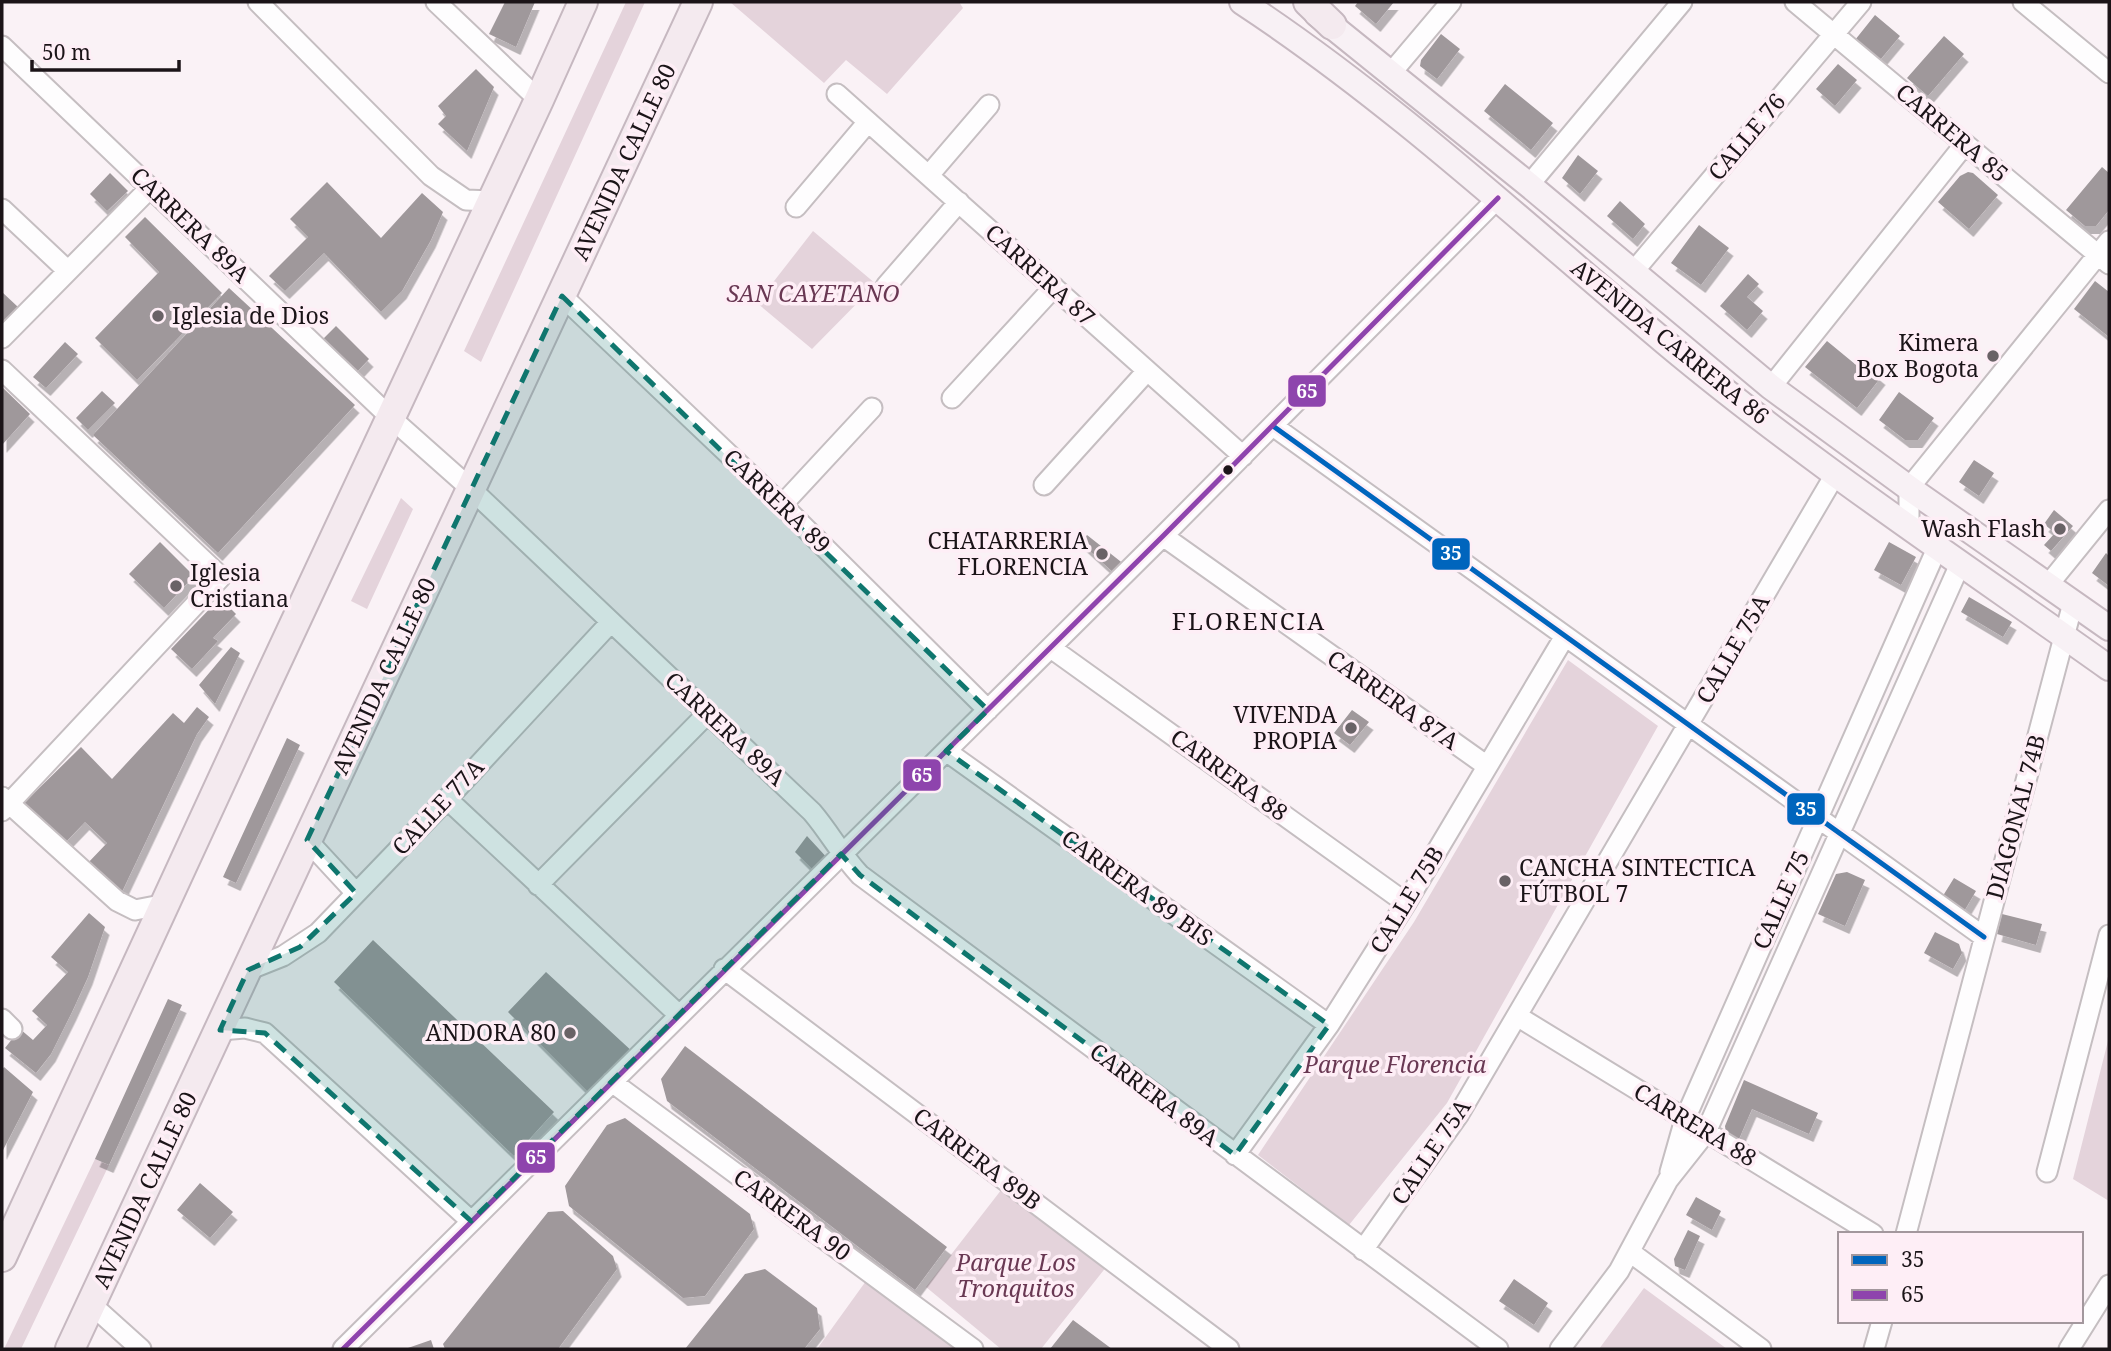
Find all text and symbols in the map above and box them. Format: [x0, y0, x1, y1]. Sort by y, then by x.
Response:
scale bar [32, 28, 178, 72]
text: 50 m [42, 38, 91, 66]
street label: AVENIDA CALLE 80 [563, 58, 683, 265]
street label: CARRERA 85 [1890, 76, 2016, 189]
street label: CALLE 76 [1700, 86, 1792, 187]
street label: CARRERA 89A [124, 159, 258, 290]
street label: CARRERA 87 [979, 216, 1103, 332]
street label: AVENIDA CARRERA 86 [1565, 251, 1776, 431]
park label: SAN CAYETANO [726, 277, 900, 309]
place label: Iglesia de Dios [172, 299, 329, 331]
marker: Iglesia de Dios [150, 308, 166, 324]
place label: Kimera Box Bogota [1856, 326, 1979, 384]
marker: Kimera Box Bogota [1985, 348, 2001, 364]
line badge: 65 [1287, 374, 1327, 408]
text: 65 [1296, 378, 1318, 404]
street label: CARRERA 89 [717, 441, 838, 560]
unlabelled marker [1221, 463, 1235, 477]
place label: Wash Flash [1921, 512, 2046, 544]
marker: Wash Flash [2052, 521, 2068, 537]
place label: CHATARRERIA FLORENCIA [928, 524, 1089, 582]
line badge: 35 [1431, 537, 1471, 571]
text: 35 [1440, 540, 1462, 566]
marker: CHATARRERIA FLORENCIA [1094, 546, 1110, 562]
place label: Iglesia Cristiana [190, 556, 289, 614]
street label: AVENIDA CALLE 80 [323, 572, 443, 779]
marker: Iglesia Cristiana [168, 578, 184, 594]
street label: CALLE 75A [1688, 587, 1777, 709]
district label: FLORENCIA [1172, 604, 1326, 637]
street label: CARRERA 87A [1321, 642, 1466, 757]
street label: CARRERA 89A [658, 664, 793, 793]
place label: VIVENDA PROPIA [1233, 698, 1338, 756]
marker: VIVENDA PROPIA [1343, 720, 1359, 736]
street label: CARRERA 88 [1164, 721, 1295, 828]
street label: DIAGONAL 74B [1978, 731, 2052, 903]
street label: CALLE 77A [384, 751, 491, 862]
line badge: 65 [902, 758, 942, 792]
text: 65 [911, 762, 933, 788]
line badge: 35 [1786, 792, 1826, 826]
text: 35 [1795, 796, 1817, 822]
street label: CARRERA 89 BIS [1055, 821, 1220, 953]
street label: CALLE 75B [1362, 840, 1451, 959]
street label: CALLE 75 [1744, 845, 1816, 954]
place label: CANCHA SINTECTICA FÚTBOL 7 [1519, 851, 1756, 909]
marker: CANCHA SINTECTICA FÚTBOL 7 [1497, 873, 1513, 889]
place label: ANDORA 80 [425, 1016, 556, 1048]
marker: ANDORA 80 [562, 1025, 578, 1041]
street label: CARRERA 89A [1083, 1035, 1226, 1154]
park label: Parque Florencia [1303, 1048, 1487, 1080]
street label: CARRERA 88 [1628, 1075, 1763, 1173]
street label: AVENIDA CALLE 80 [84, 1086, 204, 1293]
street label: CALLE 75A [1383, 1092, 1478, 1211]
street label: CARRERA 89B [907, 1099, 1048, 1217]
line badge: 65 [516, 1141, 556, 1174]
text: 65 [525, 1144, 547, 1170]
street label: CARRERA 90 [727, 1161, 858, 1268]
legend [1838, 1232, 2083, 1323]
text: 35 [1901, 1245, 1924, 1273]
park label: Parque Los Tronquitos [955, 1246, 1076, 1304]
text: 65 [1901, 1280, 1924, 1308]

